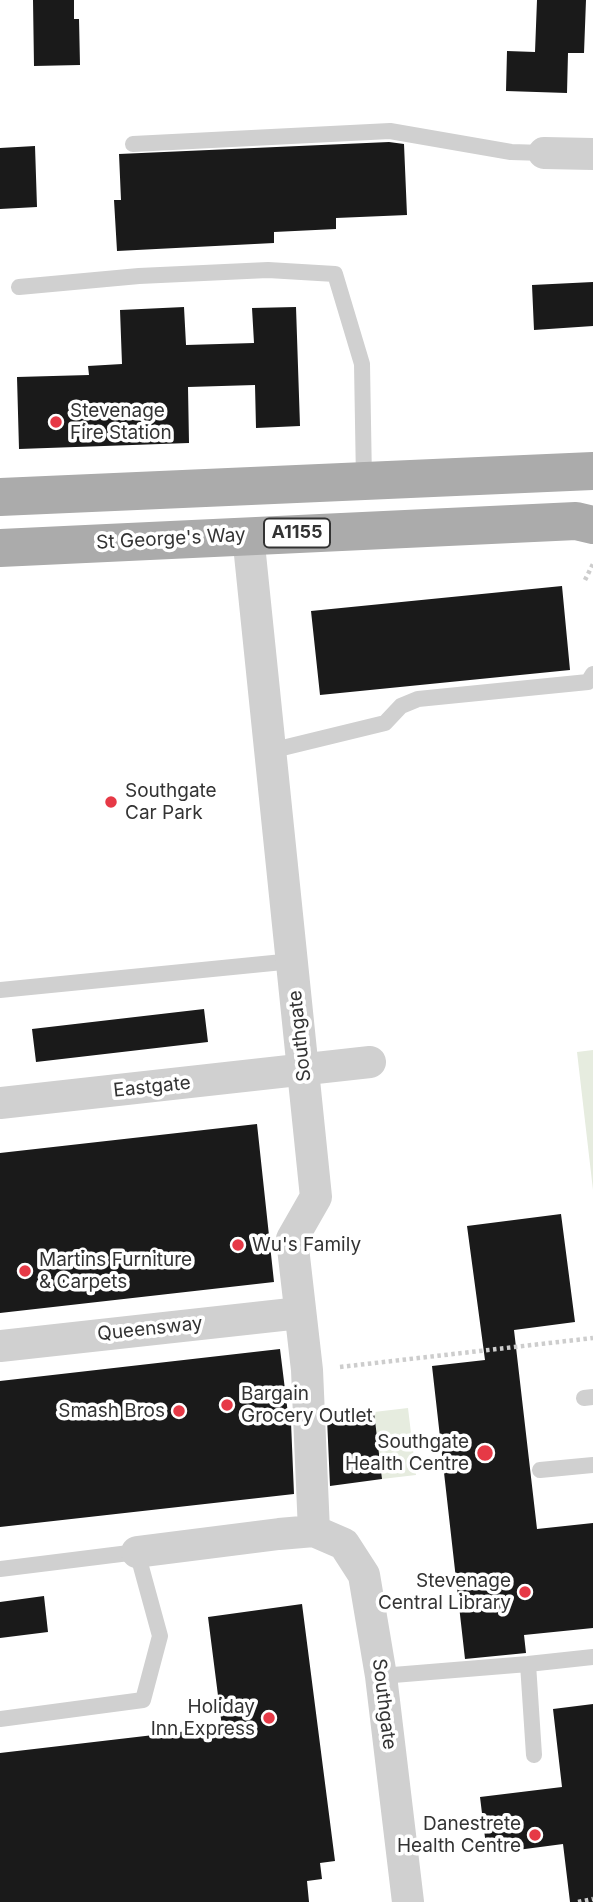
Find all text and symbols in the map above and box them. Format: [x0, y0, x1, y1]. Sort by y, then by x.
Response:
place label: Stevenage Fire Station [70, 400, 172, 444]
marker: Stevenage Fire Station [48, 414, 64, 430]
road number: A1155 [264, 518, 330, 548]
street label: St George's Way [96, 524, 246, 554]
place label: Southgate Car Park [125, 780, 217, 824]
marker: Southgate Car Park [103, 794, 119, 810]
street label: Southgate [284, 989, 316, 1083]
street label: Eastgate [112, 1072, 192, 1102]
place label: Wu's Family [252, 1234, 361, 1256]
marker: Wu's Family [230, 1237, 246, 1253]
place label: Martins Furniture & Carpets [39, 1249, 192, 1293]
marker: Martins Furniture & Carpets [17, 1263, 33, 1279]
street label: Queensway [96, 1312, 204, 1346]
place label: Bargain Grocery Outlet [241, 1383, 373, 1427]
marker: Bargain Grocery Outlet [219, 1397, 235, 1413]
place label: Smash Bros [58, 1400, 165, 1422]
marker: Smash Bros [171, 1403, 187, 1419]
place label: Southgate Health Centre [345, 1431, 469, 1475]
marker: Southgate Health Centre [475, 1443, 495, 1463]
place label: Stevenage Central Library [378, 1570, 511, 1614]
marker: Stevenage Central Library [517, 1584, 533, 1600]
street label: Southgate [367, 1657, 401, 1751]
place label: Holiday Inn Express [151, 1696, 255, 1740]
marker: Holiday Inn Express [261, 1710, 277, 1726]
place label: Danestrete Health Centre [397, 1813, 521, 1857]
marker: Danestrete Health Centre [527, 1827, 543, 1843]

